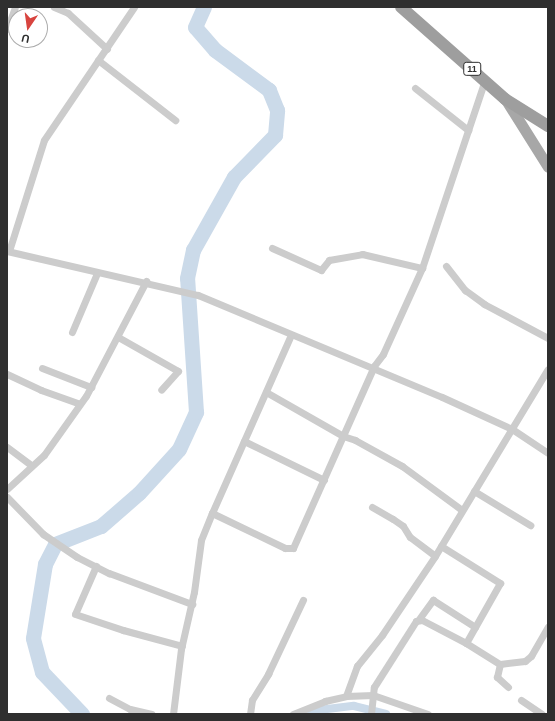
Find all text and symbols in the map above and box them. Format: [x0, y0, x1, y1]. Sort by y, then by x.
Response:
north arrow [8, 8, 48, 48]
text: U [20, 32, 31, 45]
road number: 11 [463, 62, 481, 76]

